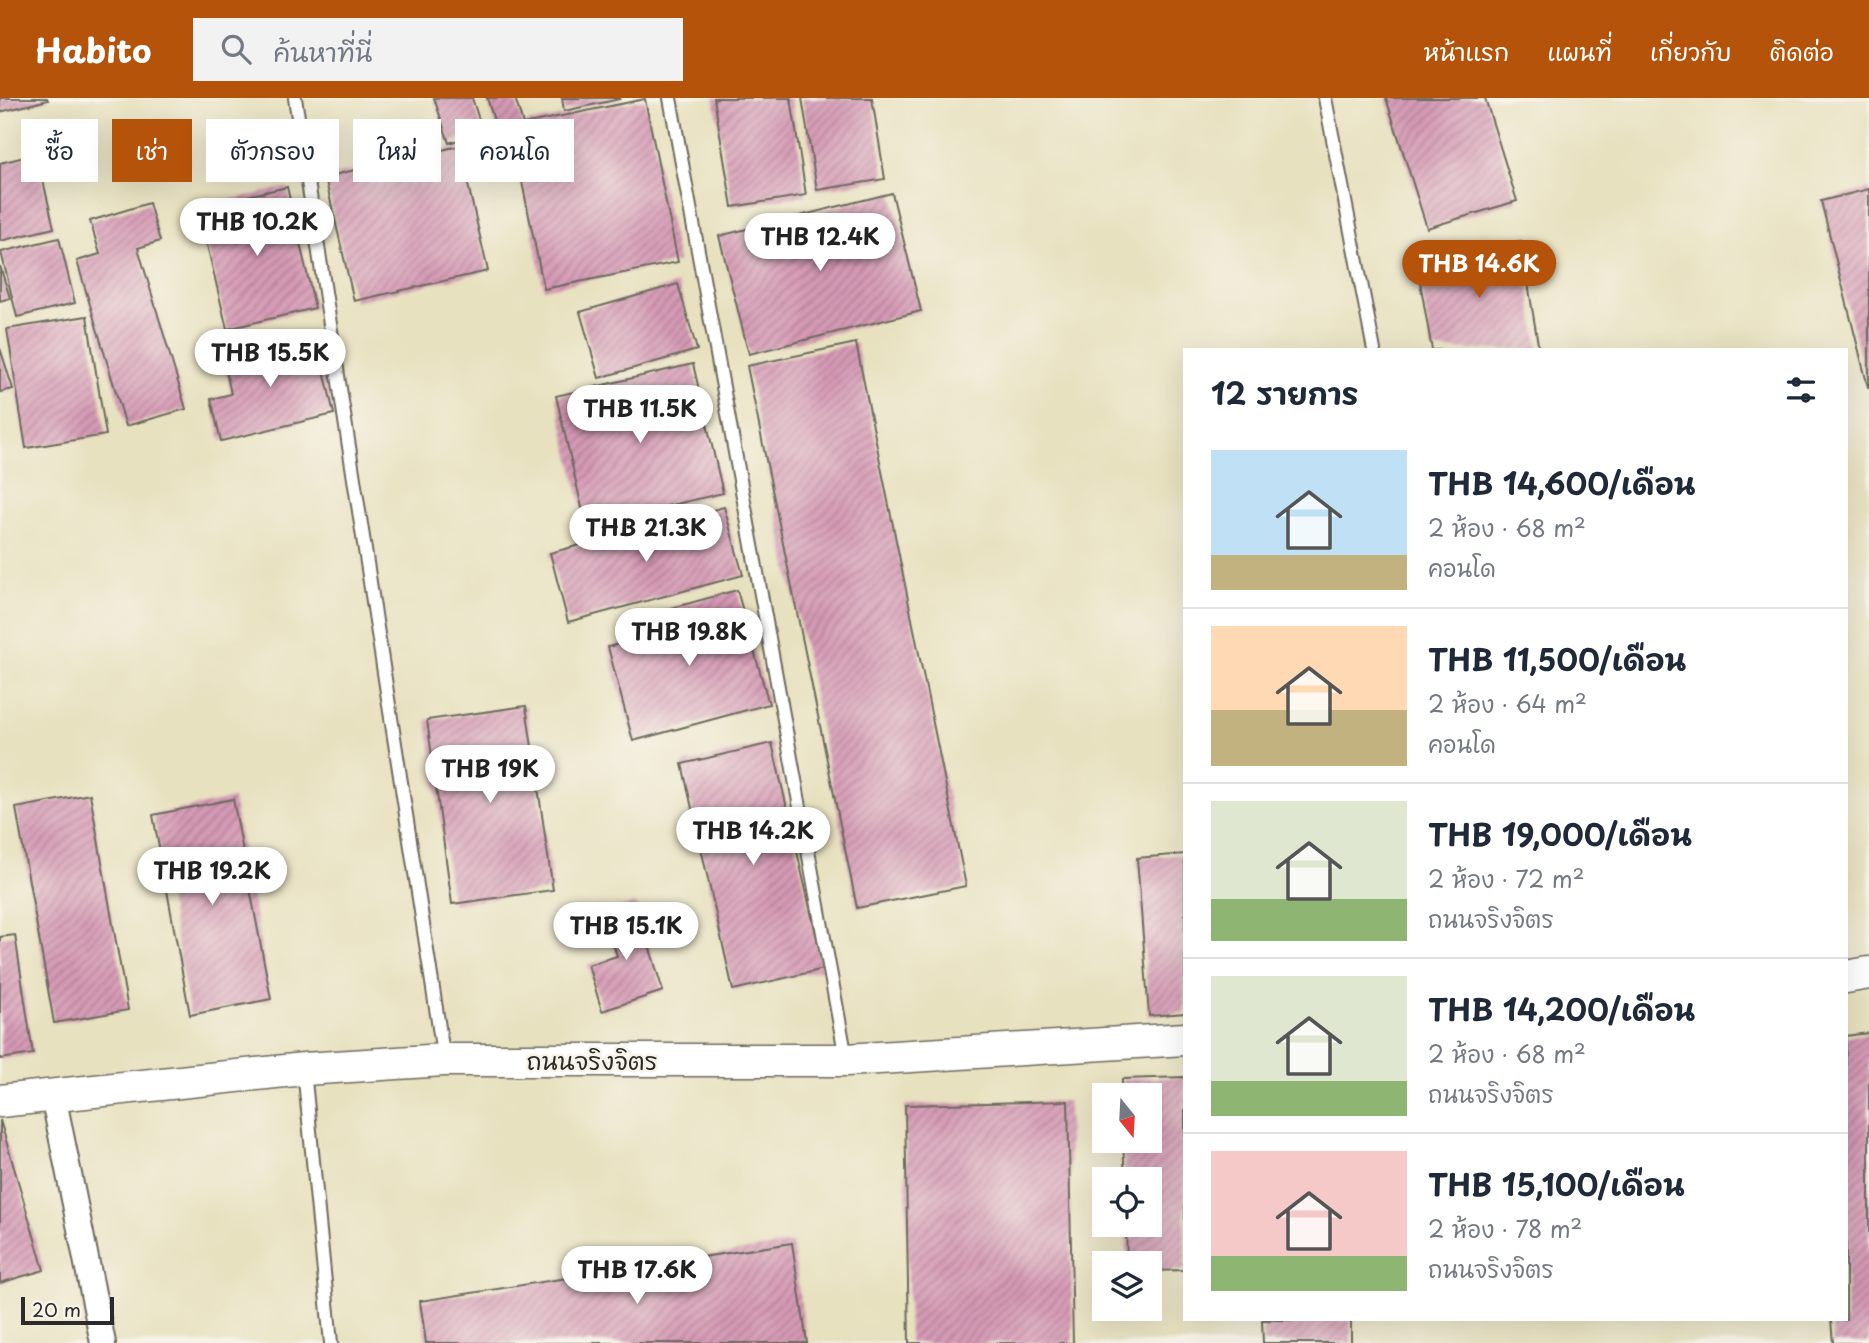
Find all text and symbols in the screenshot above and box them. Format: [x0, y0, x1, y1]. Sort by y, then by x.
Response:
search box [193, 18, 683, 81]
text: Habito [35, 24, 151, 74]
icon: search [217, 30, 255, 68]
text: ค้นหาที่นี่ [273, 32, 372, 71]
text: หน้าแรก [1424, 33, 1509, 69]
text: แผนที่ [1547, 33, 1612, 69]
text: เกี่ยวกับ [1650, 33, 1732, 69]
text: ติดต่อ [1770, 33, 1834, 69]
chip: ซื้อ [21, 119, 98, 182]
chip: เช่า [112, 119, 192, 182]
chip: ตัวกรอง [206, 119, 339, 182]
chip: ใหม่ [353, 119, 441, 182]
chip: คอนโด [455, 119, 574, 182]
pin: THB 10.2K [177, 198, 337, 258]
text: THB 10.2K [196, 203, 318, 238]
pin: THB 12.4K [740, 214, 900, 273]
text: THB 12.4K [760, 218, 880, 253]
pin: THB 14.6K [1399, 240, 1559, 300]
text: THB 14.6K [1418, 245, 1540, 280]
pin: THB 15.5K [190, 330, 350, 389]
text: THB 15.5K [211, 334, 329, 369]
text: 12 รายการ [1211, 370, 1358, 415]
icon: filters [1782, 371, 1820, 409]
pin: THB 11.5K [560, 386, 720, 445]
text: THB 11.5K [583, 390, 697, 425]
text: THB 14,600/เดือน [1428, 460, 1695, 505]
icon: home [1267, 478, 1351, 562]
pin: THB 21.3K [566, 504, 726, 564]
text: THB 21.3K [585, 509, 707, 544]
text: 2 ห้อง · 68 m² [1428, 510, 1586, 545]
text: คอนโด [1428, 550, 1496, 585]
pin: THB 19.8K [609, 608, 769, 668]
text: THB 19.8K [631, 613, 747, 648]
text: THB 11,500/เดือน [1428, 636, 1686, 681]
icon: home [1267, 654, 1351, 738]
text: 2 ห้อง · 64 m² [1428, 686, 1587, 721]
text: คอนโด [1428, 726, 1496, 761]
pin: THB 19K [425, 746, 555, 805]
text: THB 19K [441, 750, 539, 785]
pin: THB 14.2K [673, 808, 833, 867]
text: THB 19,000/เดือน [1428, 811, 1692, 856]
text: THB 14.2K [692, 812, 814, 847]
icon: home [1267, 829, 1351, 913]
pin: THB 19.2K [132, 848, 292, 907]
text: THB 19.2K [153, 852, 271, 887]
text: 2 ห้อง · 72 m² [1428, 861, 1585, 896]
text: ถนนจริงจิตร [1428, 901, 1554, 936]
pin: THB 15.1K [546, 902, 706, 962]
text: THB 15.1K [569, 907, 683, 942]
text: THB 14,200/เดือน [1428, 986, 1695, 1031]
icon: home [1267, 1004, 1351, 1088]
text: 2 ห้อง · 68 m² [1428, 1036, 1586, 1071]
street label: ถนนจริงจิตร [526, 1042, 658, 1078]
text: ถนนจริงจิตร [1428, 1076, 1554, 1111]
north arrow [1092, 1083, 1162, 1153]
map controls [1092, 1083, 1162, 1321]
text: THB 15,100/เดือน [1428, 1161, 1685, 1206]
button: locate [1092, 1167, 1162, 1237]
icon: home [1267, 1179, 1351, 1263]
text: 2 ห้อง · 78 m² [1428, 1211, 1582, 1246]
pin: THB 17.6K [557, 1246, 717, 1306]
text: THB 17.6K [577, 1251, 697, 1286]
button: layers [1092, 1251, 1162, 1321]
text: ถนนจริงจิตร [1428, 1251, 1554, 1286]
scale bar [21, 1294, 114, 1326]
text: 20 m [32, 1295, 81, 1323]

